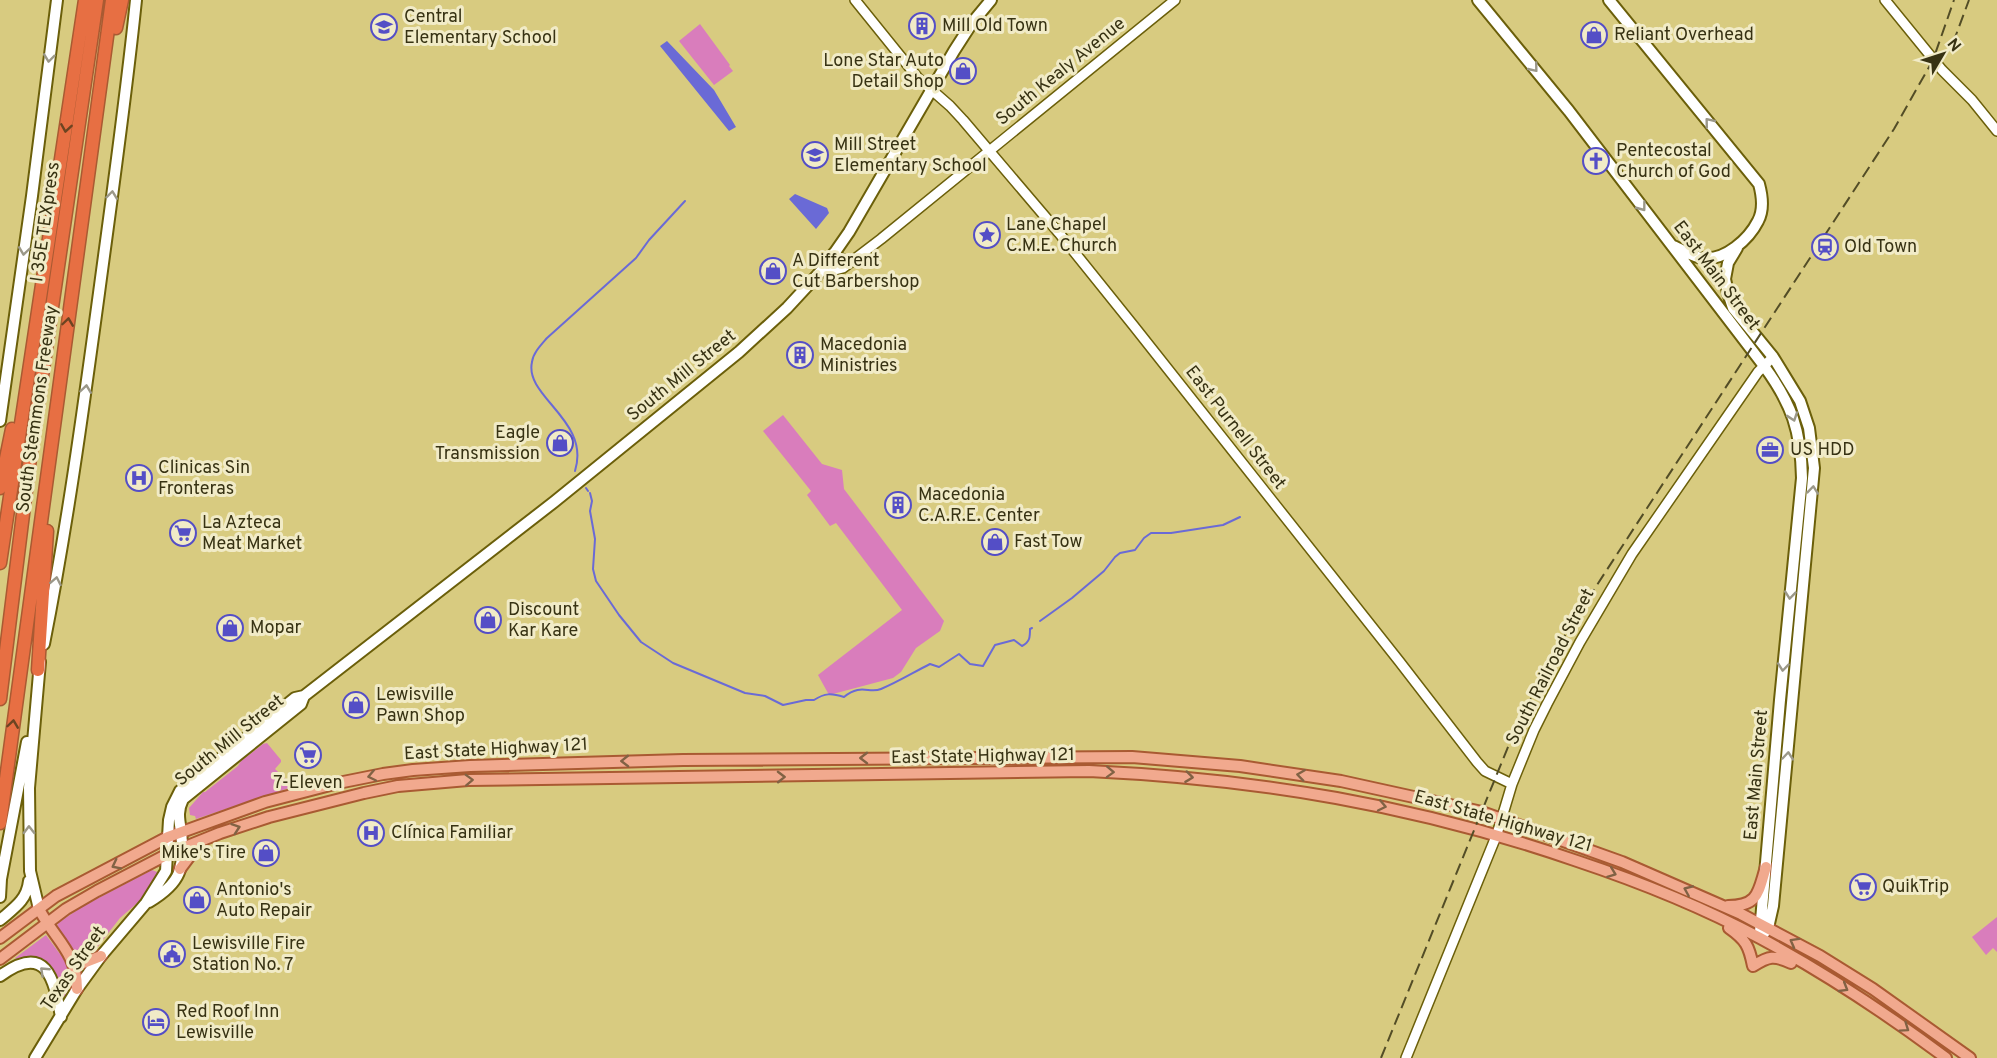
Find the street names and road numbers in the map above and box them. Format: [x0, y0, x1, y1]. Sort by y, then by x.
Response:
street label: South Kealy Avenue [992, 13, 1130, 131]
street label: I 35E TEXpress [26, 161, 66, 283]
street label: East Main Street [1667, 217, 1765, 335]
street label: South Stemmons Freeway [12, 304, 64, 514]
street label: South Mill Street [623, 325, 741, 427]
street label: East Purnell Street [1179, 361, 1291, 495]
street label: South Railroad Street [1502, 585, 1600, 749]
street label: South Mill Street [171, 690, 289, 792]
street label: East Main Street [1740, 709, 1774, 841]
street label: East State Highway 121 [404, 734, 588, 766]
street label: East State Highway 121 [891, 744, 1075, 770]
street label: East State Highway 121 [1411, 786, 1595, 858]
street label: Texas Street [36, 922, 112, 1016]

